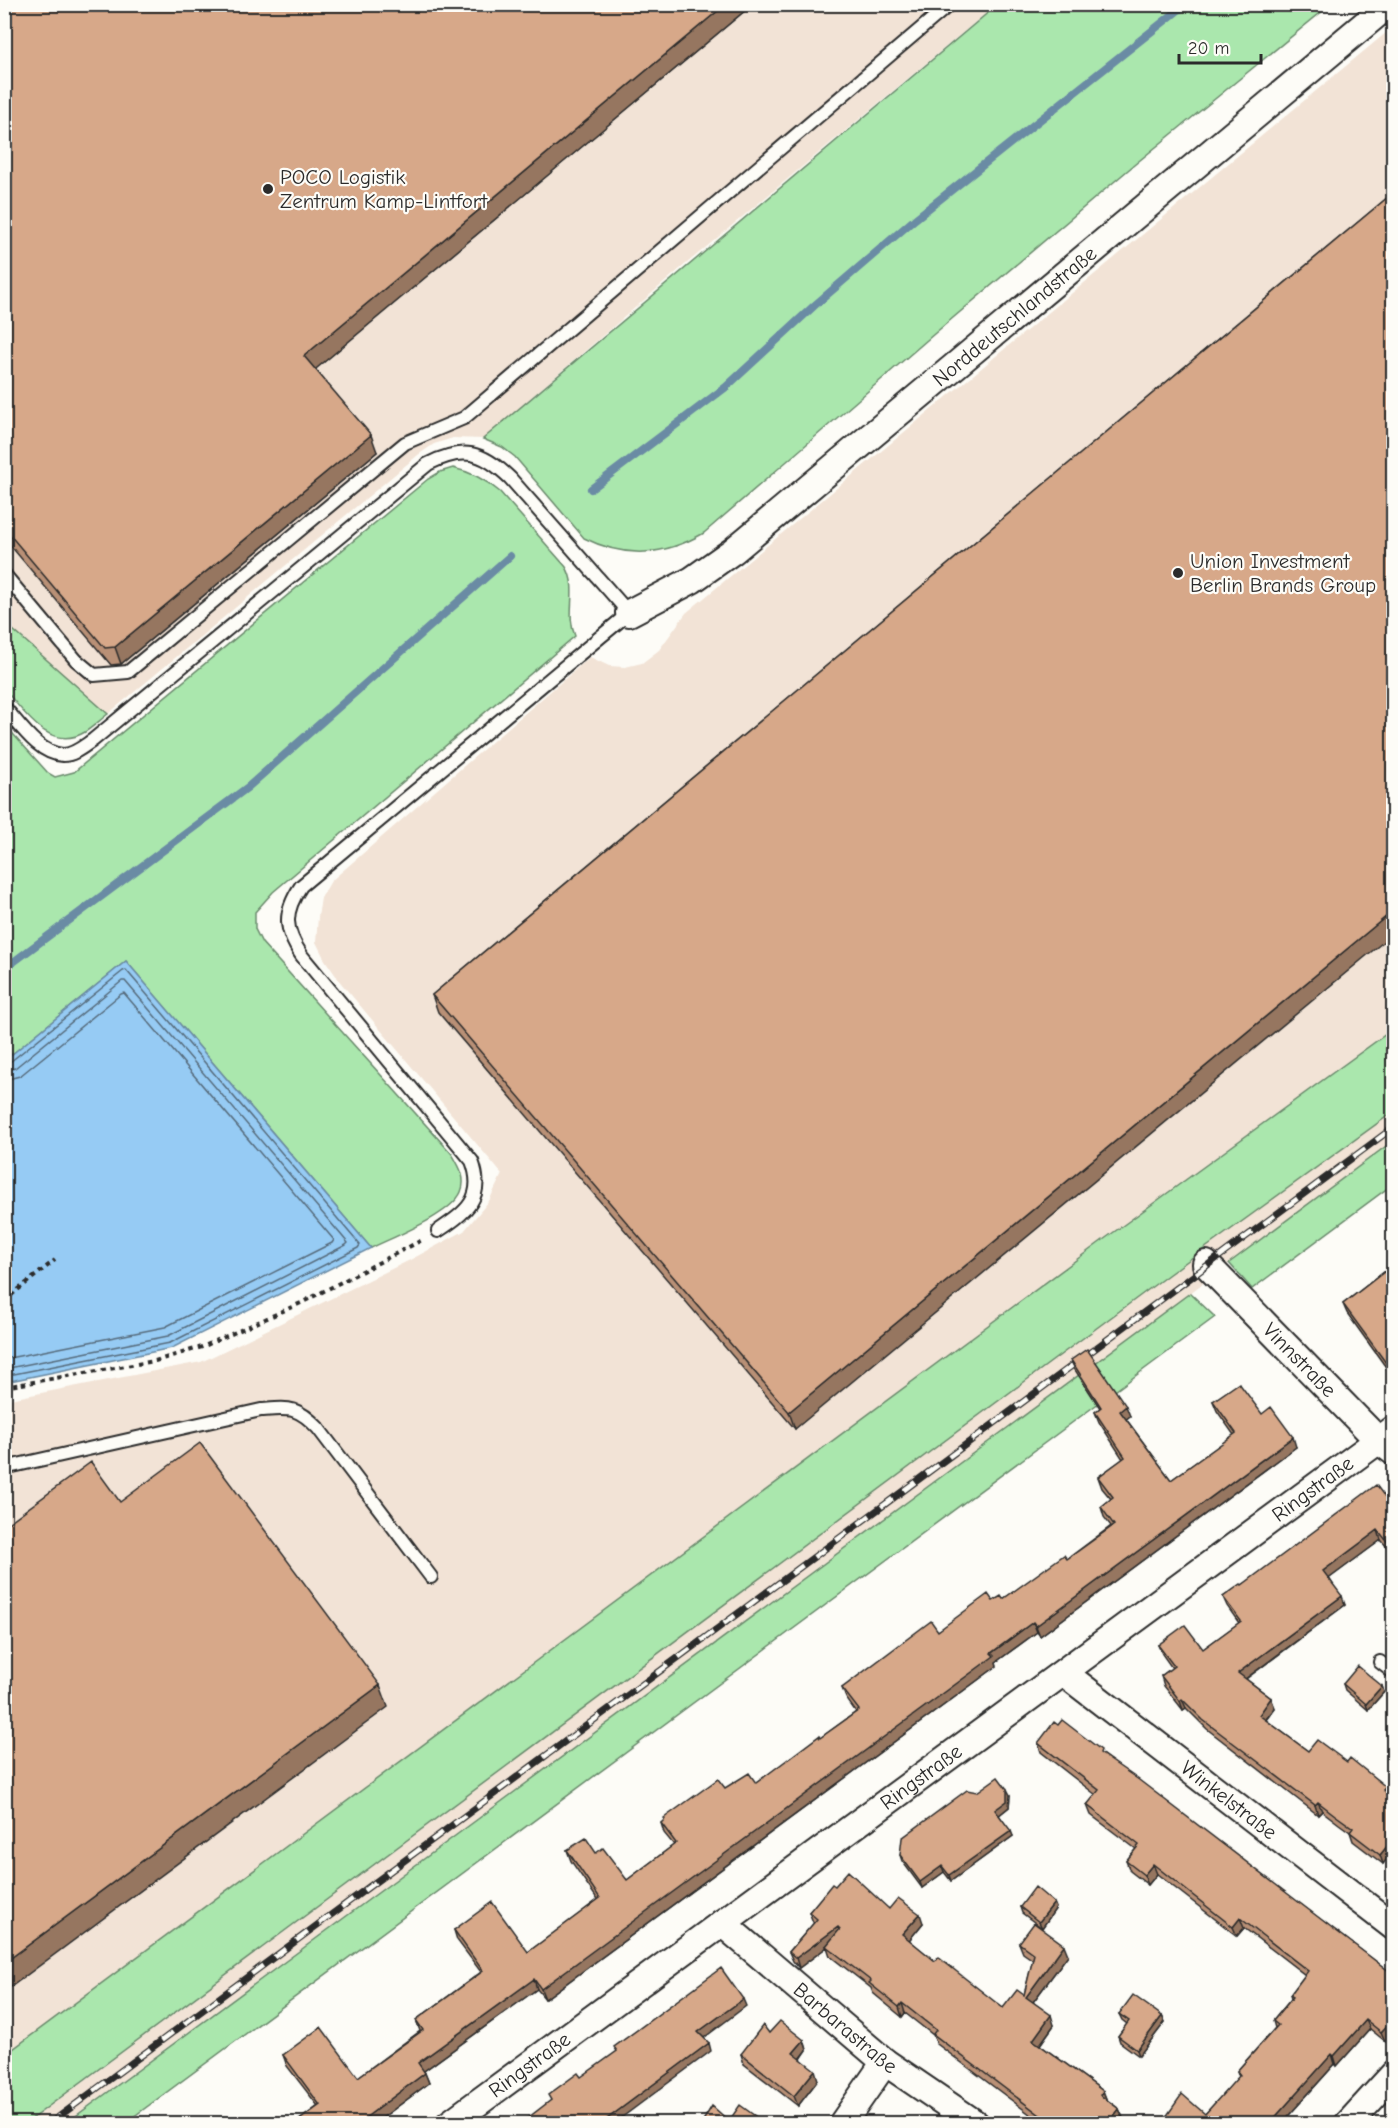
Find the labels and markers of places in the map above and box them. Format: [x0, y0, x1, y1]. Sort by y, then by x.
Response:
place label: POCO Logistik Zentrum Kamp-Lintfort [280, 165, 488, 213]
marker: POCO Logistik Zentrum Kamp-Lintfort [261, 182, 275, 196]
place label: Union Investment Berlin Brands Group [1190, 549, 1376, 597]
marker: Union Investment Berlin Brands Group [1171, 566, 1185, 580]

